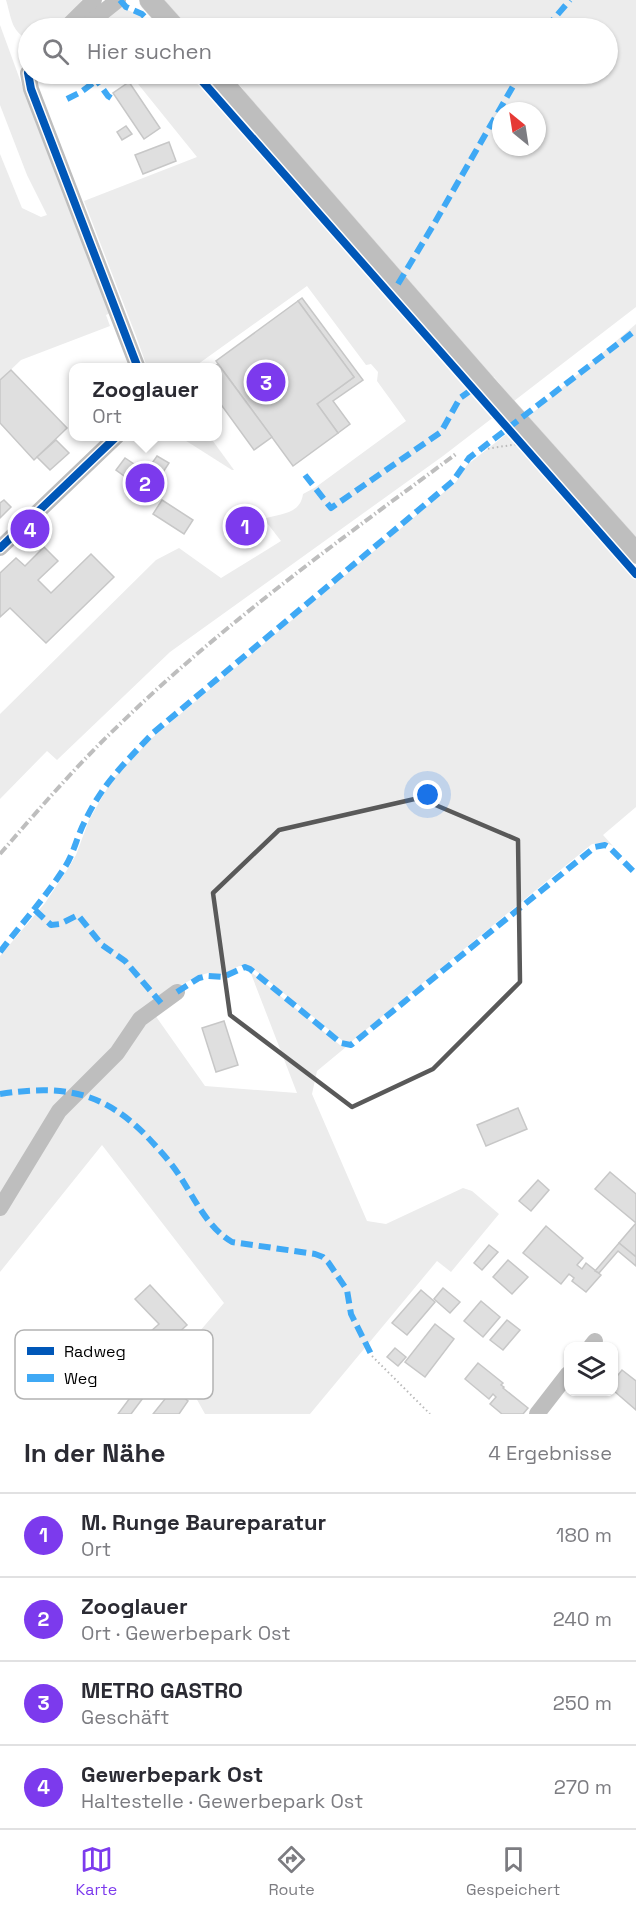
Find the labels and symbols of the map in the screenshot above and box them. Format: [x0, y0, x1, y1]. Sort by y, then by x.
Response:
north arrow [492, 102, 546, 156]
pin: 3 [246, 360, 286, 404]
pin: 2 [126, 460, 164, 506]
pin: 1 [226, 504, 264, 548]
pin: 4 [10, 506, 50, 552]
your location [413, 780, 442, 809]
legend [15, 1330, 213, 1399]
text: Radweg [64, 1341, 126, 1362]
text: Weg [64, 1368, 98, 1389]

